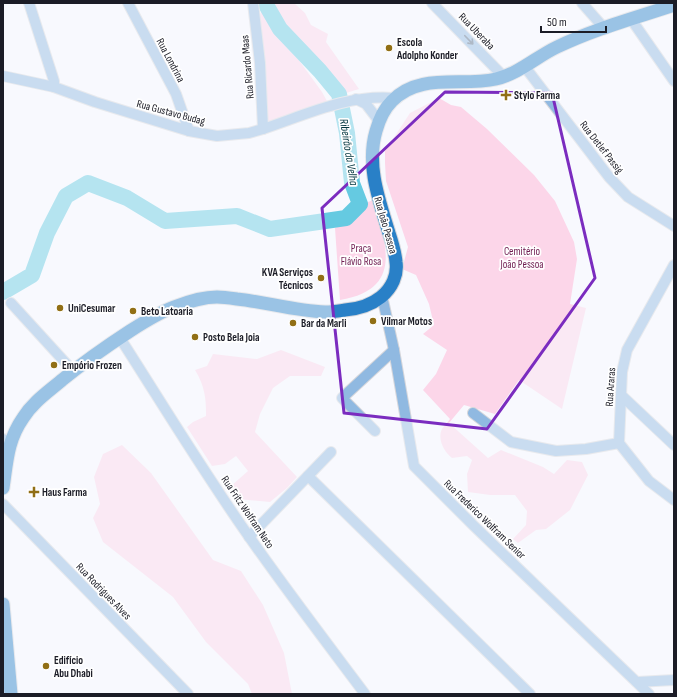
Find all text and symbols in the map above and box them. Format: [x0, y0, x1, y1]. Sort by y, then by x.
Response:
scale bar [541, 8, 606, 34]
street label: Rua Uberaba [456, 10, 497, 52]
text: 50 m [547, 15, 567, 30]
street label: Rua Ricardo Maas [238, 34, 257, 99]
one-way arrow [464, 35, 474, 45]
street label: Rua Londrina [154, 36, 187, 84]
place label: Escola Adolpho Konder [396, 36, 459, 62]
marker: Escola Adolpho Konder [384, 43, 394, 53]
place label: Stylo Farma [514, 89, 560, 102]
marker: Stylo Farma [501, 90, 511, 100]
street label: Rua Gustavo Budag [135, 97, 207, 128]
water label: Ribeirão da Velha [336, 118, 361, 187]
street label: Rua Detlef Passig [577, 118, 627, 177]
street label: Rua João Pessoa [371, 195, 400, 255]
park label: Praça Flávio Rosa [341, 242, 381, 268]
park label: Cemitério João Pessoa [500, 245, 544, 271]
place label: KVA Serviços Técnicos [262, 266, 313, 292]
marker: KVA Serviços Técnicos [316, 273, 326, 283]
place label: UniCesumar [68, 302, 116, 315]
marker: UniCesumar [55, 303, 65, 313]
place label: Beto Latoaria [141, 305, 193, 318]
marker: Beto Latoaria [128, 306, 138, 316]
place label: Vilmar Motos [381, 315, 432, 328]
marker: Vilmar Motos [368, 316, 378, 326]
place label: Bar da Marli [301, 317, 346, 330]
marker: Bar da Marli [288, 318, 298, 328]
place label: Posto Bela Joia [203, 331, 260, 344]
marker: Posto Bela Joia [190, 332, 200, 342]
place label: Empório Frozen [62, 359, 122, 372]
marker: Empório Frozen [49, 360, 59, 370]
street label: Rua Araras [603, 367, 618, 407]
street label: Rua Fritz Wolfram Neto [218, 474, 277, 551]
street label: Rua Frederico Wolfram Senior [441, 477, 528, 562]
place label: Haus Farma [42, 486, 88, 499]
marker: Haus Farma [29, 487, 39, 497]
street label: Rua Rodrigues Alves [73, 560, 134, 622]
place label: Edifício Abu Dhabi [53, 654, 93, 680]
marker: Edifício Abu Dhabi [41, 661, 51, 671]

